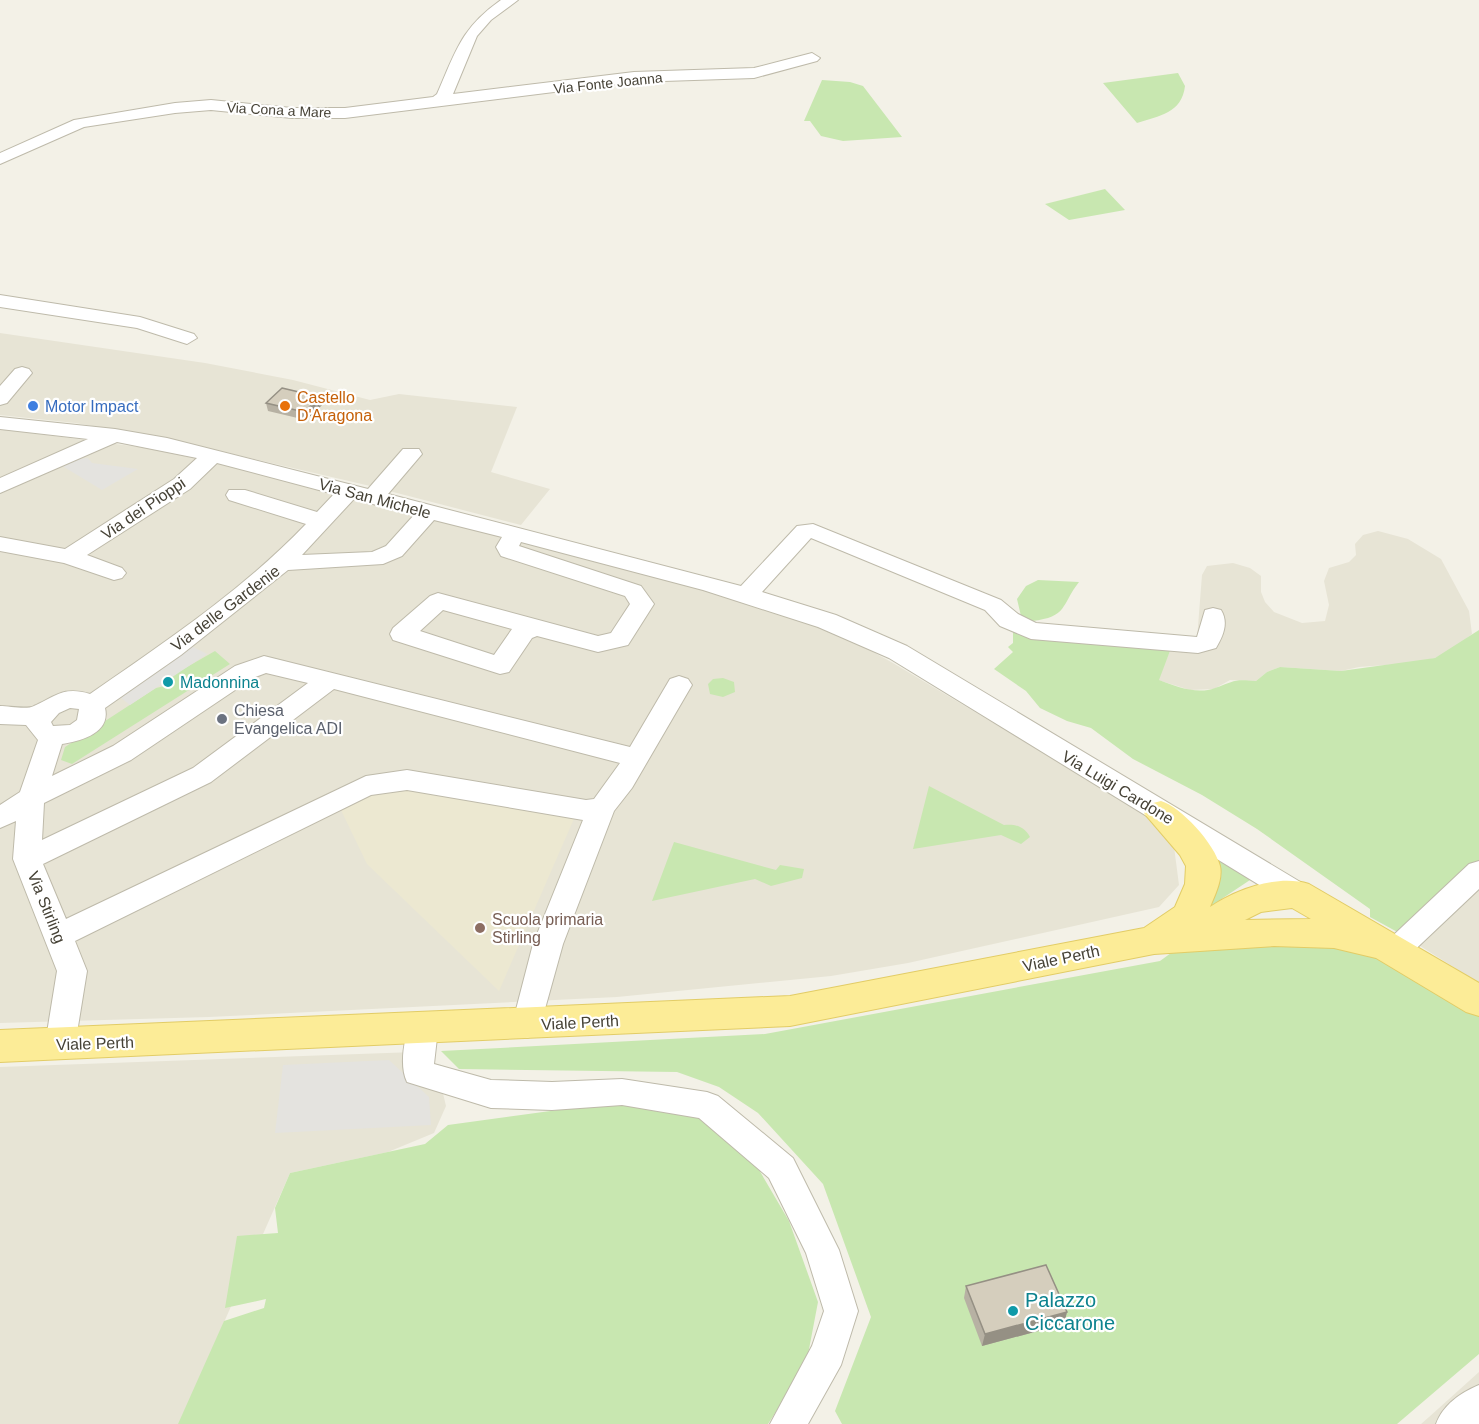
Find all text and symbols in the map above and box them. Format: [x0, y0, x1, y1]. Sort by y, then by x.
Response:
street label: Via Fonte Joanna [553, 69, 663, 97]
street label: Via Cona a Mare [226, 99, 332, 121]
place label: Castello D'Aragona [297, 389, 372, 424]
place label: Motor Impact [45, 398, 139, 415]
marker: Motor Impact [26, 399, 40, 413]
marker: Castello D'Aragona [278, 399, 292, 413]
street label: Via dei Pioppi [98, 474, 188, 543]
street label: Via San Michele [317, 475, 433, 522]
street label: Via delle Gardenie [168, 562, 283, 655]
place label: Madonnina [180, 674, 259, 691]
marker: Madonnina [161, 675, 175, 689]
place label: Chiesa Evangelica ADI [234, 702, 343, 737]
marker: Chiesa Evangelica ADI [215, 712, 229, 726]
street label: Via Luigi Cardone [1059, 747, 1177, 827]
street label: Via Stirling [24, 869, 69, 946]
place label: Scuola primaria Stirling [492, 911, 603, 946]
marker: Scuola primaria Stirling [473, 921, 487, 935]
street label: Viale Perth [1021, 942, 1101, 975]
street label: Viale Perth [541, 1012, 619, 1033]
street label: Viale Perth [56, 1034, 134, 1053]
place label: Palazzo Ciccarone [1025, 1289, 1115, 1334]
marker: Palazzo Ciccarone [1006, 1304, 1020, 1318]

